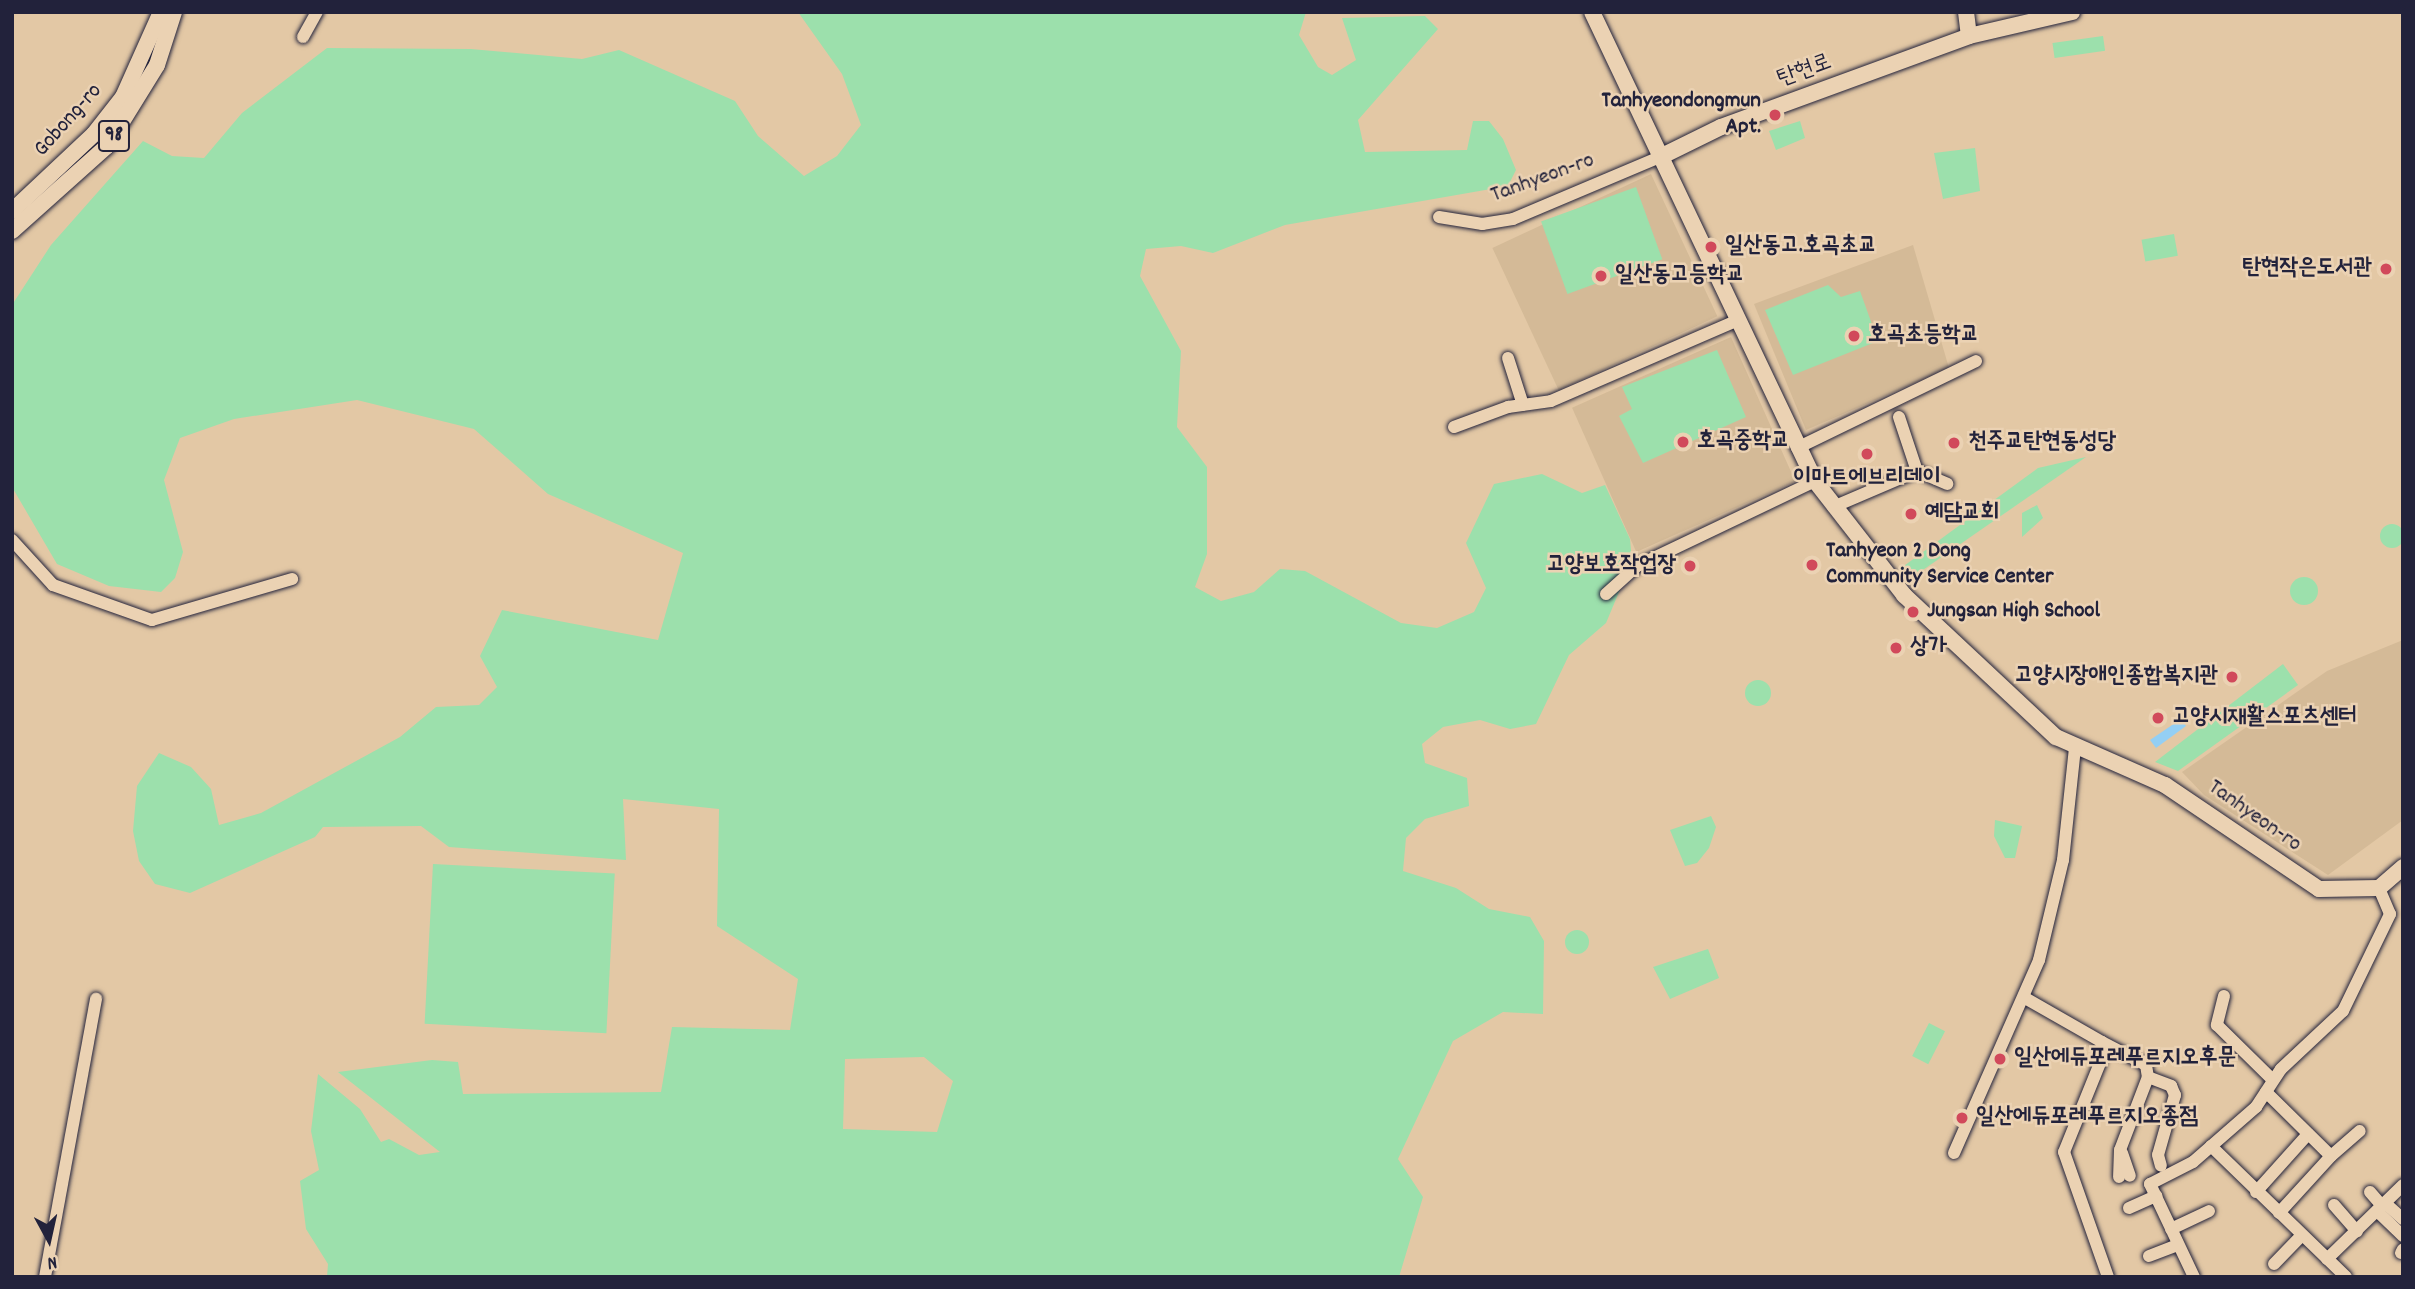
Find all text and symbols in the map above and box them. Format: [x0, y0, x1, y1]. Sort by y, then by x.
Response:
street label: 탄현로 [1774, 50, 1836, 94]
street label: Gobong-ro [29, 79, 109, 163]
place label: Tanhyeondongmun Apt. [1601, 88, 1761, 142]
marker: Tanhyeondongmun Apt. [1767, 107, 1783, 123]
road number: 98 [96, 118, 132, 154]
street label: Tanhyeon-ro [1488, 148, 1598, 210]
place label: 일산동고.호곡초교 [1725, 233, 1877, 261]
marker: 일산동고.호곡초교 [1703, 239, 1719, 255]
place label: 탄현작은도서관 [2242, 255, 2372, 283]
marker: 탄현작은도서관 [2378, 261, 2394, 277]
place label: 일산동고등학교 [1615, 262, 1745, 290]
marker: 일산동고등학교 [1593, 268, 1609, 284]
place label: 호곡초등학교 [1868, 322, 1979, 350]
marker: 호곡초등학교 [1846, 328, 1862, 344]
place label: 호곡중학교 [1697, 428, 1790, 456]
place label: 천주교탄현동성당 [1968, 429, 2116, 457]
marker: 호곡중학교 [1675, 434, 1691, 450]
marker: 천주교탄현동성당 [1946, 435, 1962, 451]
marker: 이마트에브리데이 [1859, 446, 1875, 462]
place label: 이마트에브리데이 [1793, 465, 1941, 493]
place label: 예담교회 [1925, 500, 1999, 528]
marker: 예담교회 [1903, 506, 1919, 522]
place label: Tanhyeon 2 Dong Community Service Center [1826, 538, 2053, 592]
place label: 고양보호작업장 [1546, 552, 1676, 580]
marker: Tanhyeon 2 Dong Community Service Center [1804, 557, 1820, 573]
marker: 고양보호작업장 [1682, 558, 1698, 574]
place label: Jungsan High School [1927, 598, 2100, 626]
marker: Jungsan High School [1905, 604, 1921, 620]
place label: 상가 [1910, 634, 1947, 662]
marker: 상가 [1888, 640, 1904, 656]
place label: 고양시장애인종합복지관 [2014, 663, 2218, 691]
marker: 고양시장애인종합복지관 [2224, 669, 2240, 685]
place label: 고양시재활스포츠센터 [2172, 704, 2357, 732]
marker: 고양시재활스포츠센터 [2150, 710, 2166, 726]
street label: Tanhyeon-ro [2202, 775, 2306, 859]
place label: 일산에듀포레푸르지오후문 [2014, 1045, 2236, 1073]
marker: 일산에듀포레푸르지오후문 [1992, 1051, 2008, 1067]
place label: 일산에듀포레푸르지오종점 [1976, 1104, 2198, 1132]
marker: 일산에듀포레푸르지오종점 [1954, 1110, 1970, 1126]
north arrow [14, 1205, 84, 1275]
text: N [45, 1247, 59, 1275]

